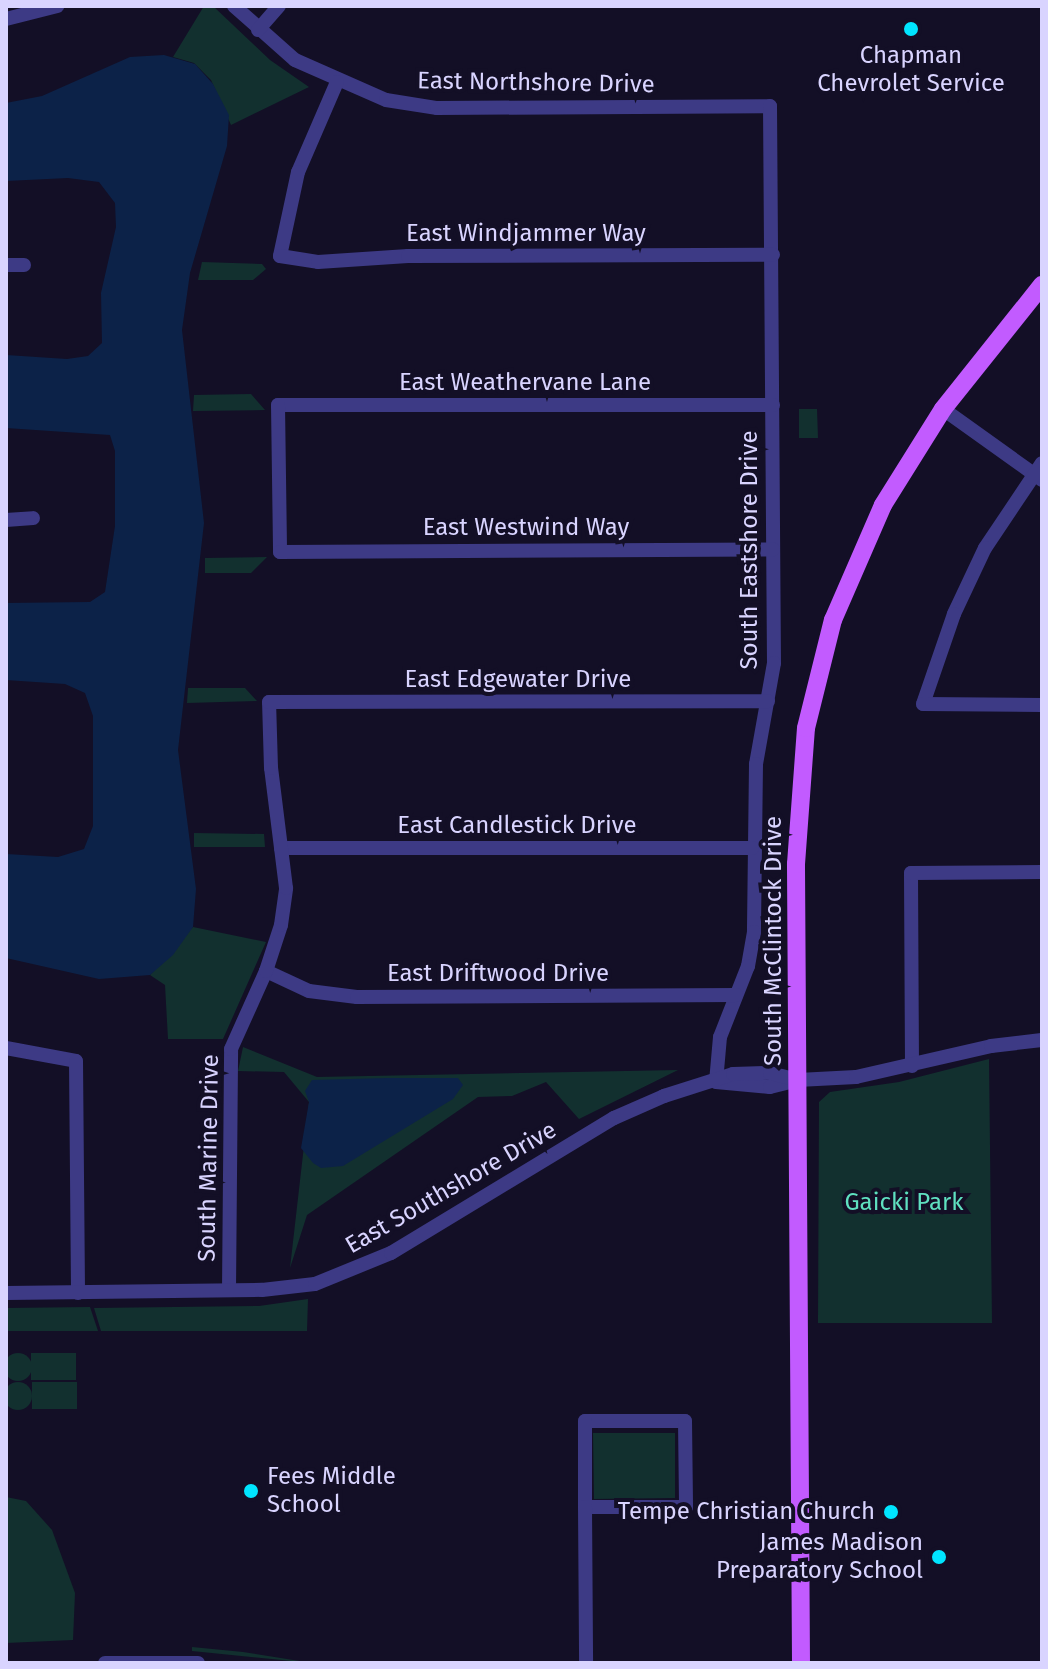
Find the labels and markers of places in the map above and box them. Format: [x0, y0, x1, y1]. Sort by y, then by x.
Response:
marker: Chapman Chevrolet Service [902, 20, 920, 38]
place label: Chapman Chevrolet Service [817, 42, 1005, 98]
place label: Fees Middle School [267, 1463, 396, 1519]
marker: Fees Middle School [242, 1482, 260, 1500]
place label: Tempe Christian Church [618, 1498, 875, 1526]
marker: Tempe Christian Church [882, 1503, 900, 1521]
place label: James Madison Preparatory School [716, 1529, 923, 1585]
marker: James Madison Preparatory School [930, 1548, 948, 1566]

